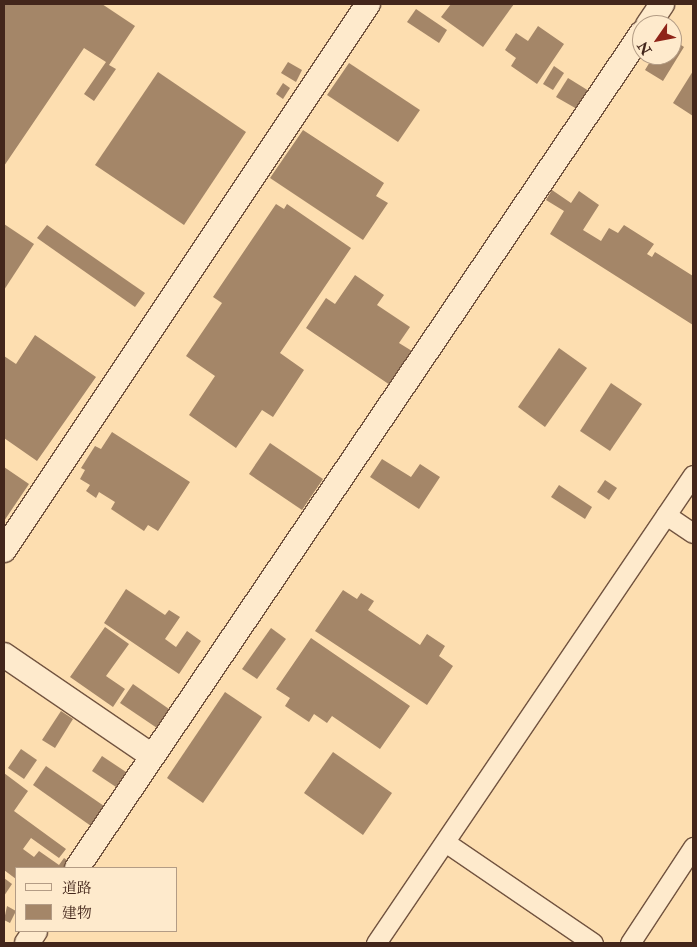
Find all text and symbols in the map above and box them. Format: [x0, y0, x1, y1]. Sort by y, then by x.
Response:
north arrow [632, 15, 682, 65]
text: N [634, 38, 655, 58]
legend [15, 867, 178, 932]
text: 道路 [62, 879, 92, 898]
text: 建物 [62, 904, 92, 923]

